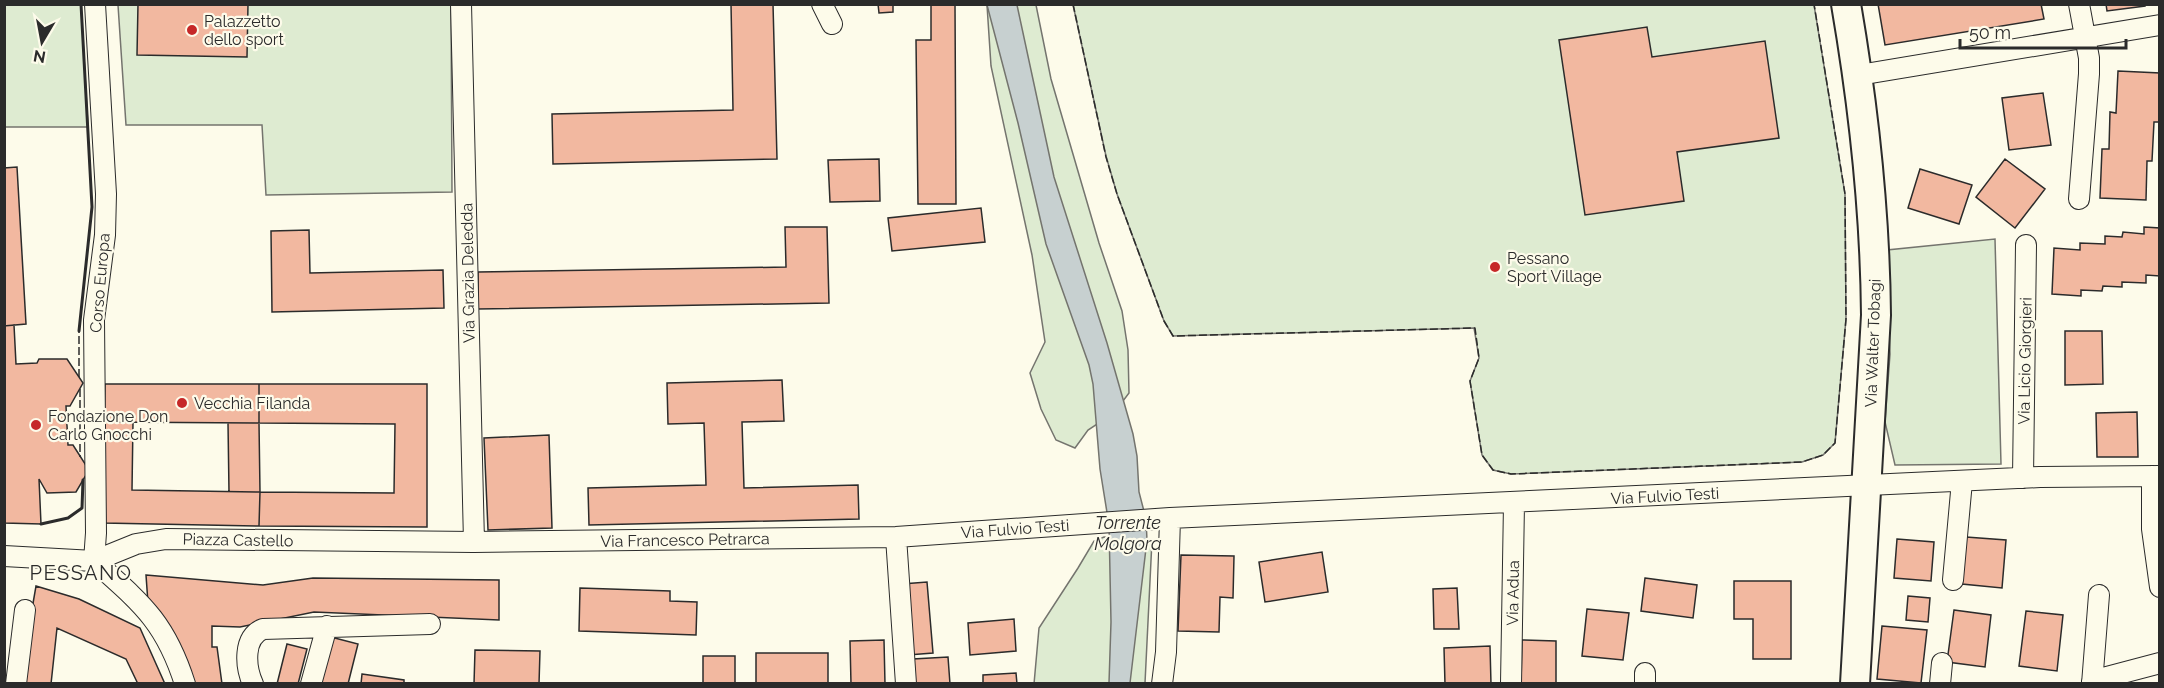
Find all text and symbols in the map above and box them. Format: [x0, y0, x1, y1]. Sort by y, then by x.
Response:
north arrow [12, 12, 72, 72]
place label: Palazzetto dello sport [204, 12, 284, 49]
scale bar [1960, 12, 2126, 50]
text: 50 m [1969, 22, 2011, 43]
marker: Palazzetto dello sport [185, 23, 199, 37]
text: N [32, 46, 47, 67]
street label: Via Grazia Deledda [457, 203, 479, 343]
street label: Corso Europa [86, 232, 114, 334]
place label: Pessano Sport Village [1507, 249, 1602, 286]
marker: Pessano Sport Village [1488, 260, 1502, 274]
street label: Via Walter Tobagi [1861, 278, 1885, 408]
street label: Via Licio Giorgieri [2014, 297, 2036, 425]
place label: Vecchia Filanda [194, 394, 310, 413]
marker: Vecchia Filanda [175, 396, 189, 410]
place label: Fondazione Don Carlo Gnocchi [48, 407, 168, 444]
marker: Fondazione Don Carlo Gnocchi [29, 418, 43, 432]
street label: Via Fulvio Testi [1610, 484, 1720, 508]
water label: Torrente Molgora [1094, 512, 1162, 554]
street label: Via Fulvio Testi [960, 516, 1070, 542]
street label: Via Francesco Petrarca [600, 529, 770, 551]
street label: Piazza Castello [182, 530, 294, 550]
street label: Via Adua [1503, 560, 1523, 626]
district label: PESSANO [29, 561, 133, 585]

